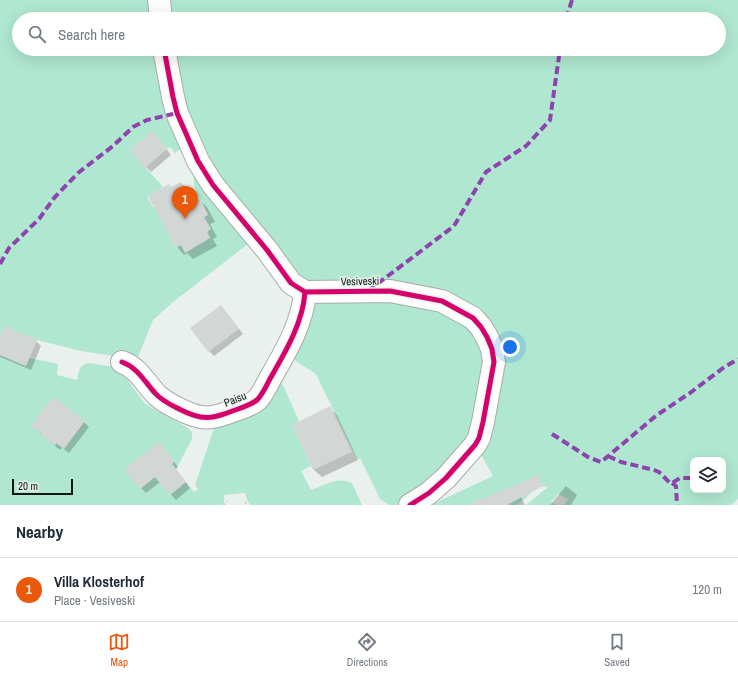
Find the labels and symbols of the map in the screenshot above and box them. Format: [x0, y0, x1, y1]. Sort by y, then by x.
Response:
pin: 1 [172, 186, 198, 219]
street label: Vesiveski [341, 274, 379, 288]
your location [500, 337, 520, 357]
street label: Paisu [222, 388, 248, 410]
scale bar [12, 477, 73, 496]

